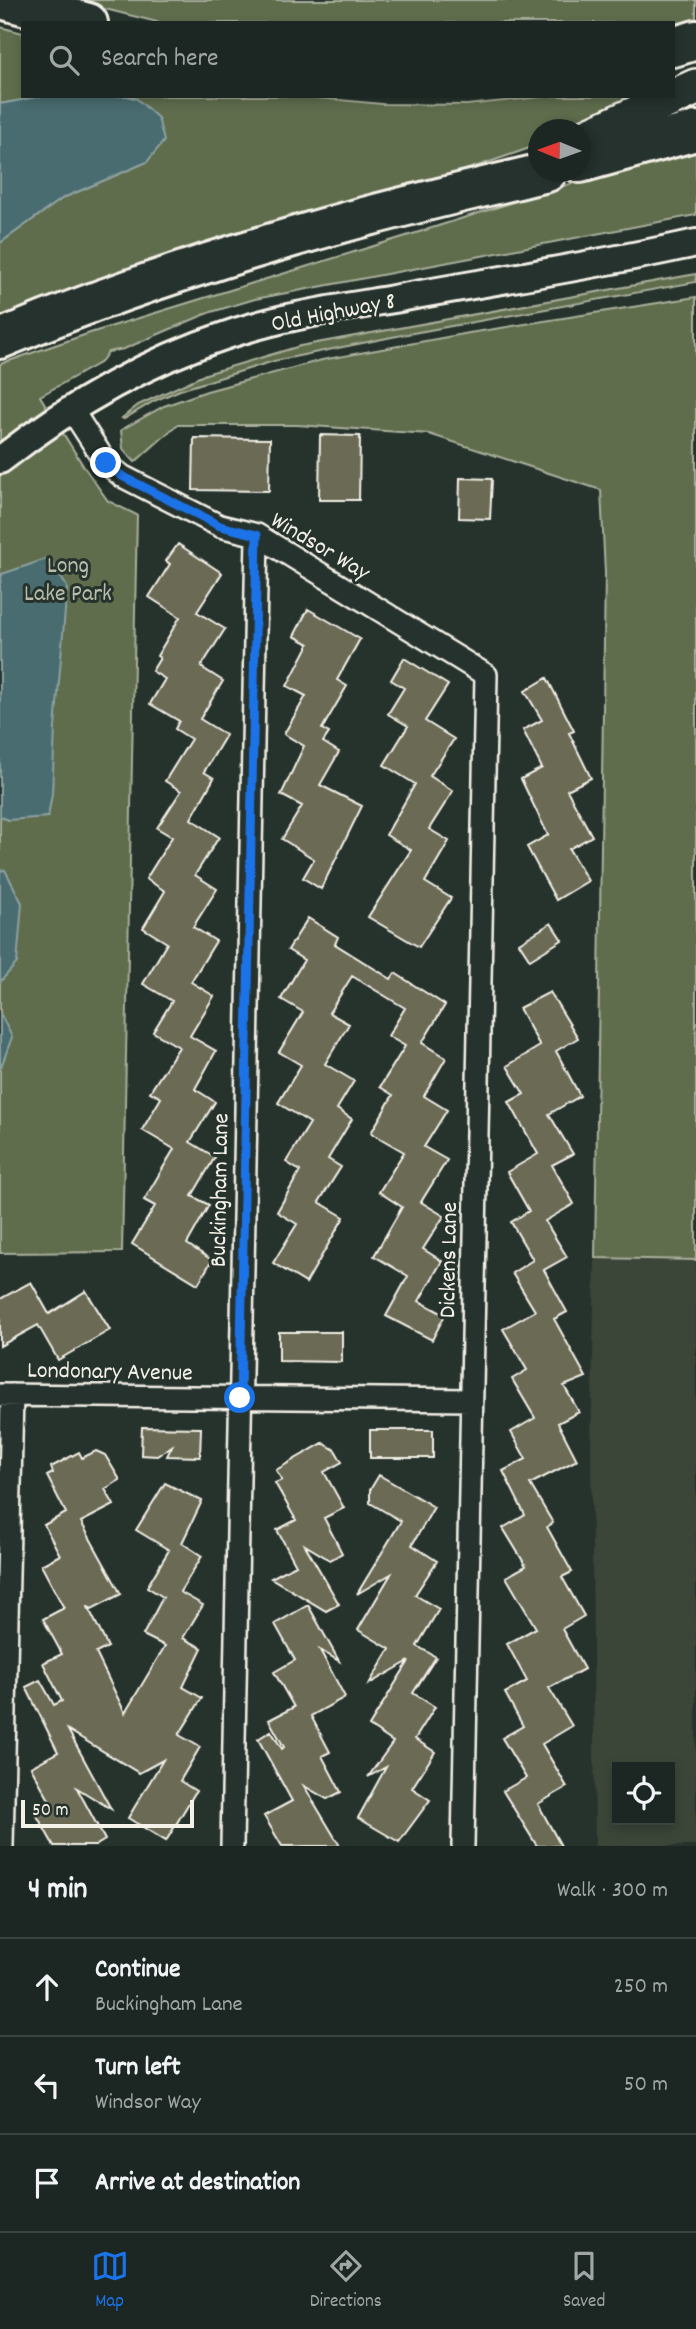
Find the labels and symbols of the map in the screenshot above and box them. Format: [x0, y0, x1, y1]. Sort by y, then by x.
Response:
north arrow [528, 119, 591, 182]
street label: Old Highway 8 [268, 285, 399, 343]
route end [90, 447, 121, 478]
street label: Windsor Way [263, 505, 377, 591]
park label: Long Lake Park [24, 550, 112, 612]
street label: Buckingham Lane [203, 1113, 239, 1267]
street label: Dickens Lane [432, 1202, 468, 1318]
street label: Londonary Avenue [27, 1355, 193, 1391]
route start [224, 1382, 255, 1413]
scale bar [21, 1797, 194, 1829]

